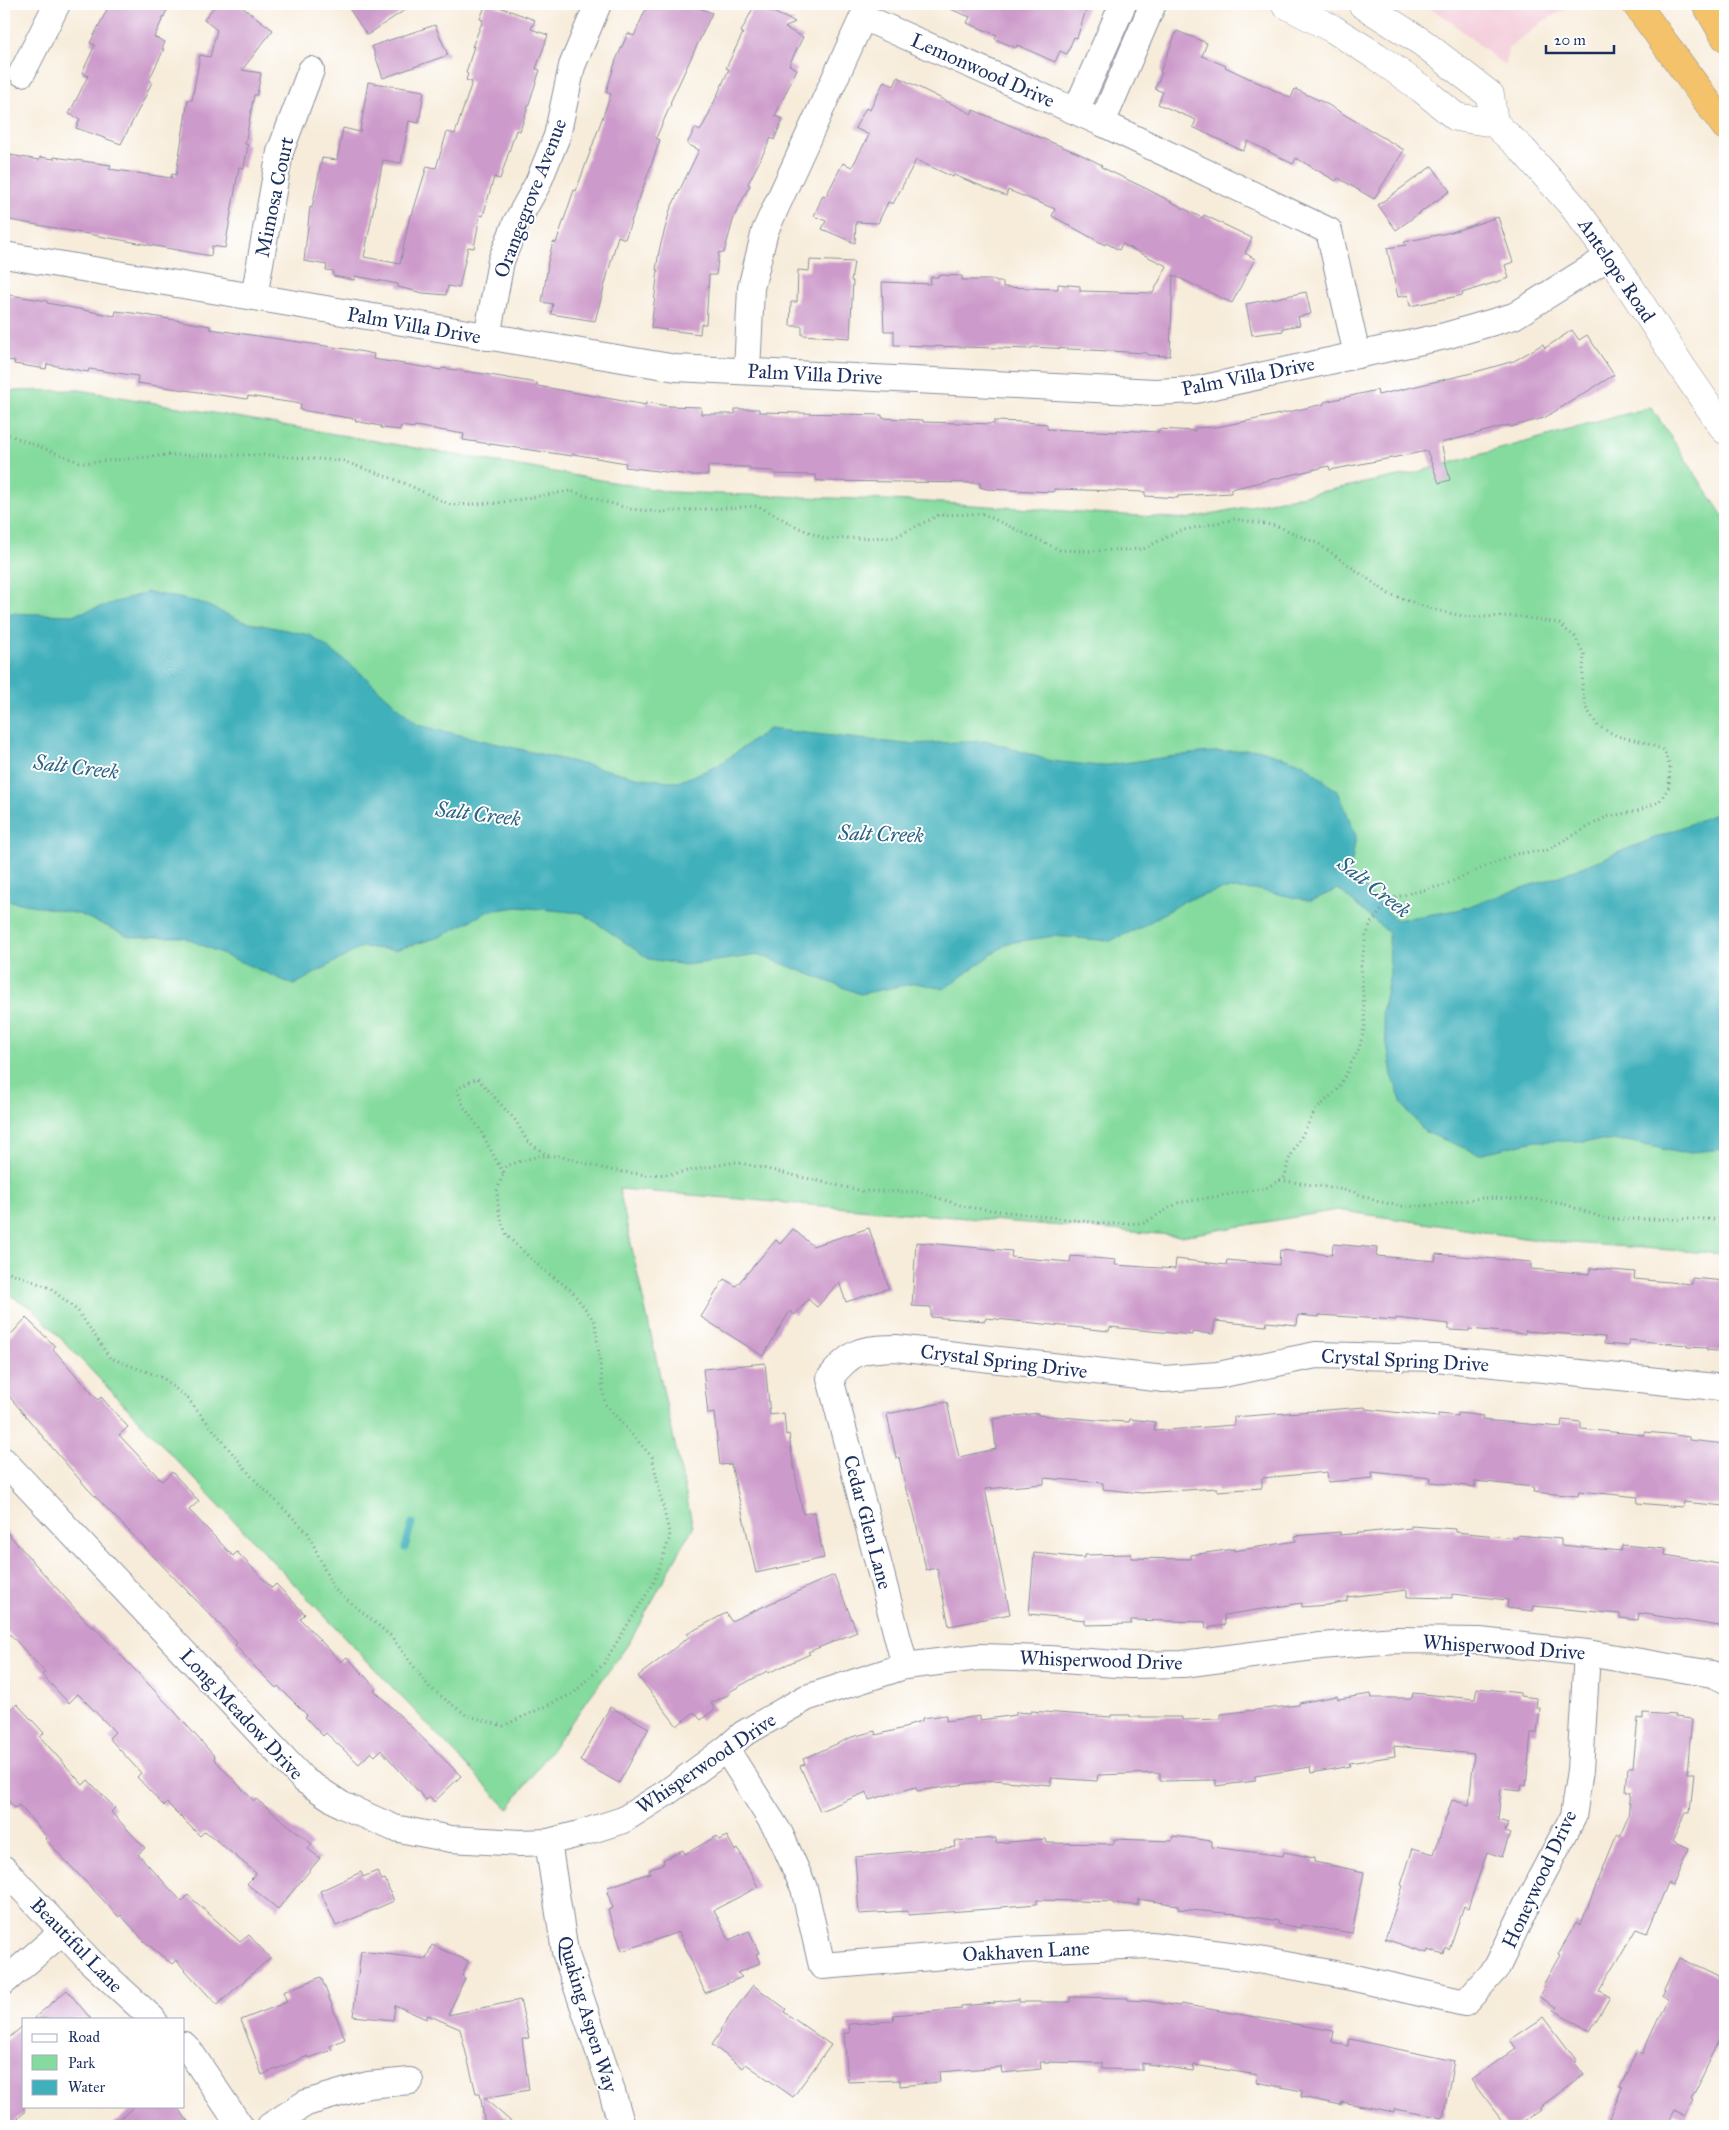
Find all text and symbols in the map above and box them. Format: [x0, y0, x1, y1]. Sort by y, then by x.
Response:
scale bar [1546, 22, 1614, 54]
street label: Lemonwood Drive [907, 28, 1059, 112]
text: 20 m [1554, 31, 1586, 49]
street label: Orangegrove Avenue [489, 115, 572, 281]
street label: Mimosa Court [250, 135, 298, 259]
street label: Antelope Road [1573, 213, 1661, 327]
street label: Palm Villa Drive [345, 301, 483, 349]
street label: Palm Villa Drive [1179, 351, 1317, 401]
street label: Palm Villa Drive [747, 358, 883, 390]
water label: Salt Creek [31, 749, 121, 785]
water label: Salt Creek [433, 796, 523, 832]
water label: Salt Creek [837, 819, 925, 849]
water label: Salt Creek [1331, 850, 1416, 924]
street label: Crystal Spring Drive [919, 1339, 1089, 1384]
street label: Crystal Spring Drive [1320, 1344, 1490, 1377]
street label: Cedar Glen Lane [839, 1452, 897, 1592]
street label: Whisperwood Drive [1422, 1629, 1586, 1665]
street label: Long Meadow Drive [174, 1643, 309, 1785]
street label: Whisperwood Drive [1019, 1645, 1183, 1675]
street label: Whisperwood Drive [632, 1707, 780, 1819]
street label: Honeywood Drive [1496, 1806, 1582, 1952]
street label: Beautiful Lane [26, 1893, 128, 1997]
street label: Quaking Aspen Way [552, 1933, 623, 2096]
street label: Oakhaven Lane [962, 1936, 1090, 1966]
legend [22, 2018, 185, 2108]
text: Road [68, 2028, 100, 2046]
text: Park [68, 2054, 95, 2072]
text: Water [68, 2078, 105, 2096]

